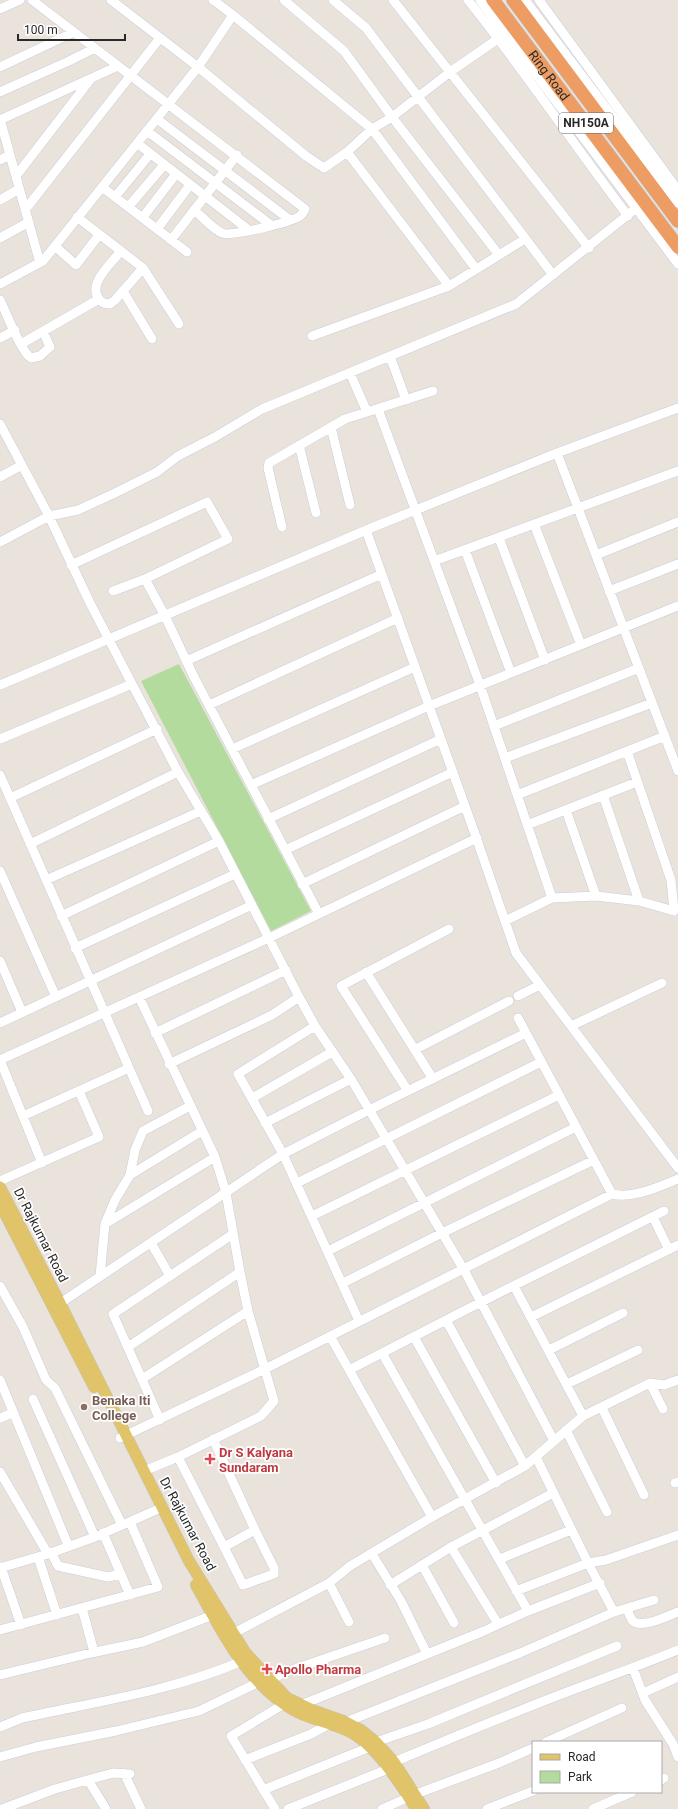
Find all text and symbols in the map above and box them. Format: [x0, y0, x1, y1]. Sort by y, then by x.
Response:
scale bar [18, 16, 125, 42]
text: 100 m [24, 23, 58, 37]
street label: Ring Road [526, 47, 573, 103]
road number: NH150A [559, 113, 613, 133]
street label: Dr Rajkumar Road [11, 1185, 71, 1285]
place label: Benaka Iti College [92, 1393, 150, 1423]
marker: Benaka Iti College [79, 1402, 89, 1412]
place label: Dr S Kalyana Sundaram [219, 1445, 293, 1475]
marker: Dr S Kalyana Sundaram [204, 1453, 216, 1465]
street label: Dr Rajkumar Road [157, 1475, 219, 1573]
place label: Apollo Pharma [275, 1662, 361, 1677]
marker: Apollo Pharma [262, 1664, 272, 1674]
legend [532, 1741, 662, 1793]
text: Road [568, 1750, 596, 1764]
text: Park [568, 1770, 593, 1784]

